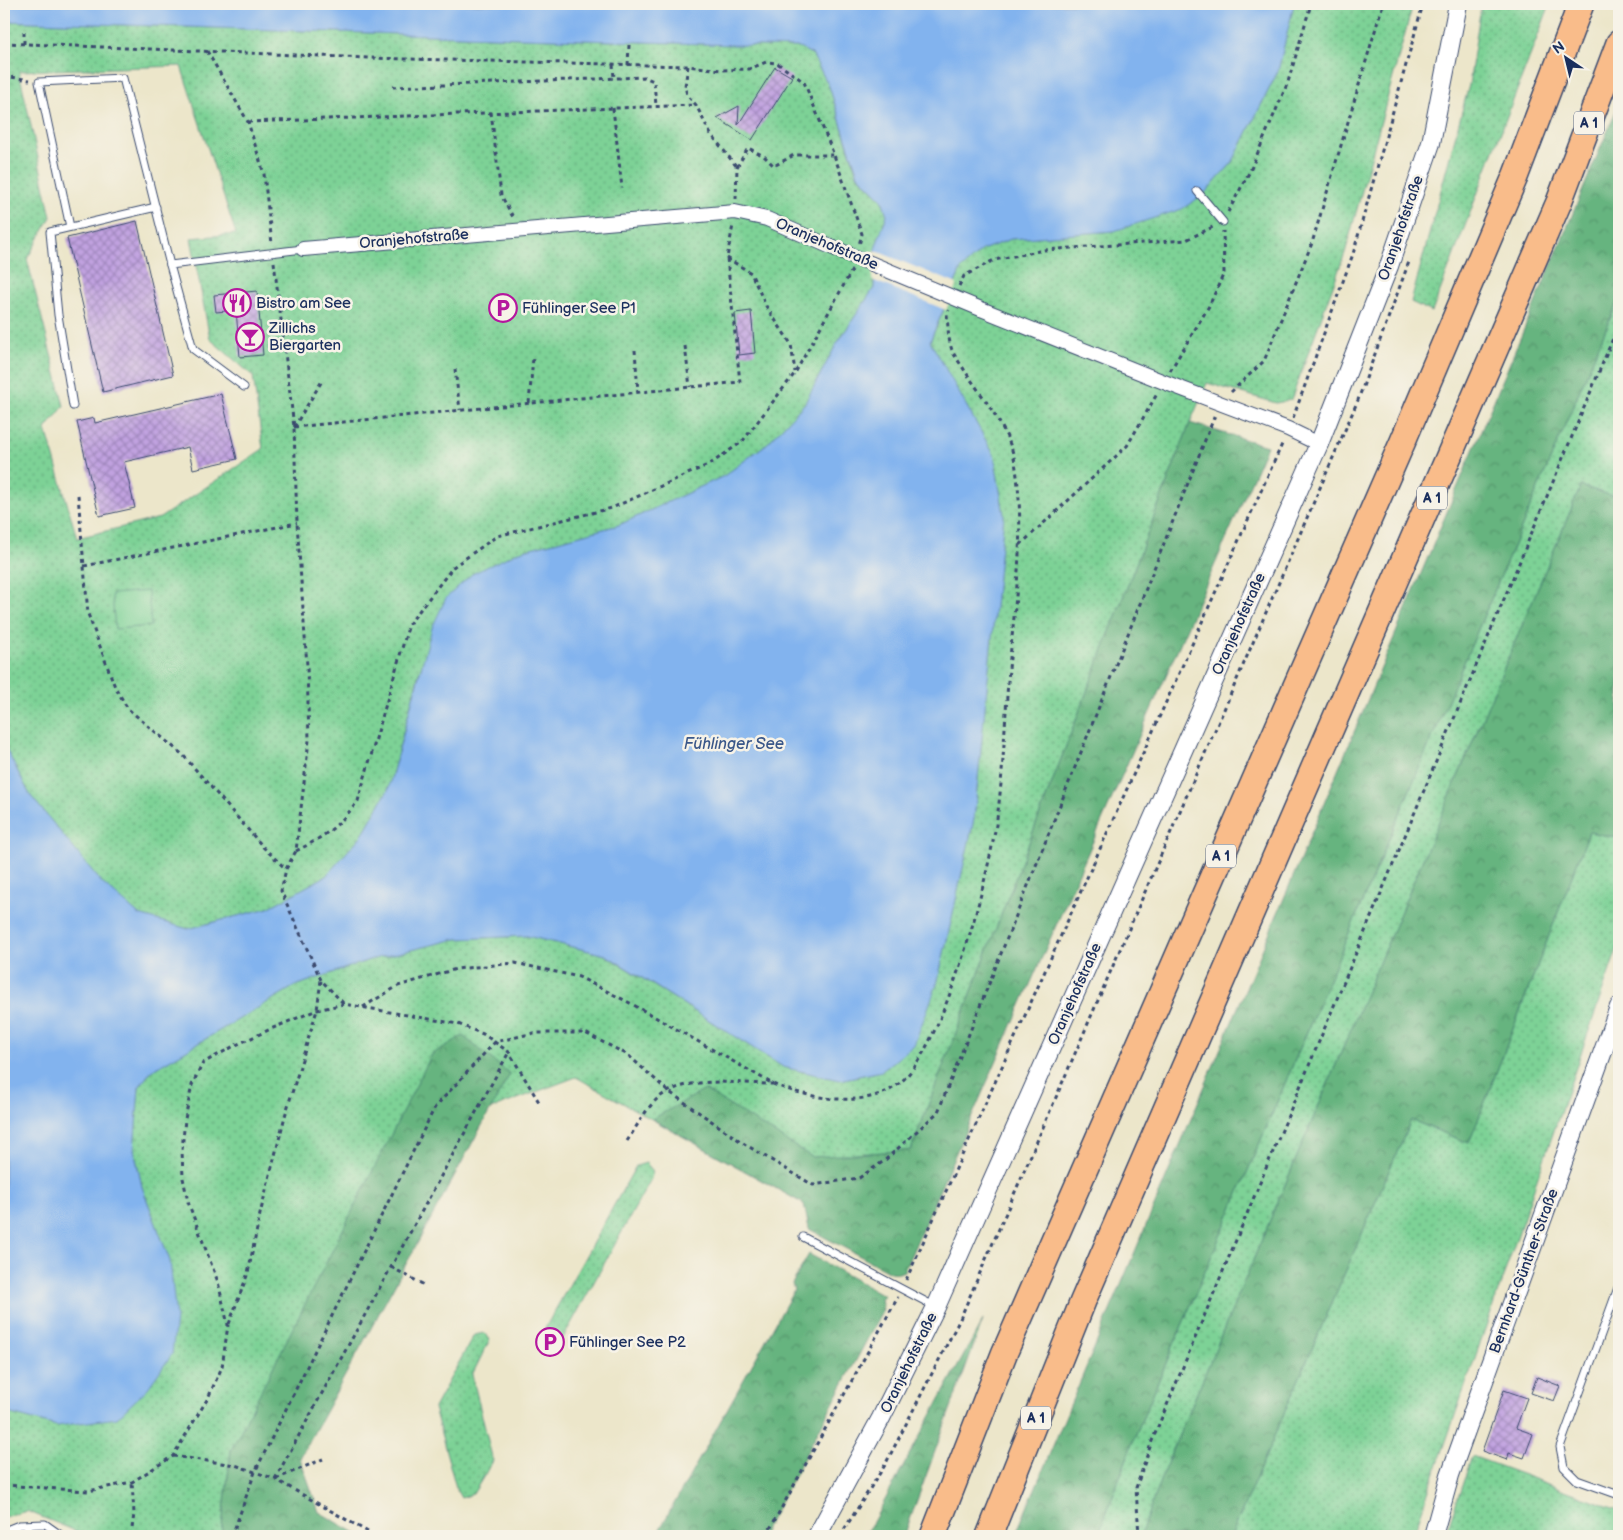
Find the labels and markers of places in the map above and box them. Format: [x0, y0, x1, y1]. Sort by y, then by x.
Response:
restaurant icon: Bistro am See [222, 288, 252, 318]
parking icon: Fühlinger See P1 [488, 293, 518, 323]
place label: Bistro am See [256, 294, 351, 313]
place label: Fühlinger See P1 [522, 299, 636, 318]
place label: Zillichs Biergarten [268, 319, 341, 355]
bar icon: Zillichs Biergarten [235, 322, 265, 352]
parking icon: Fühlinger See P2 [535, 1327, 565, 1357]
place label: Fühlinger See P2 [569, 1333, 686, 1352]

